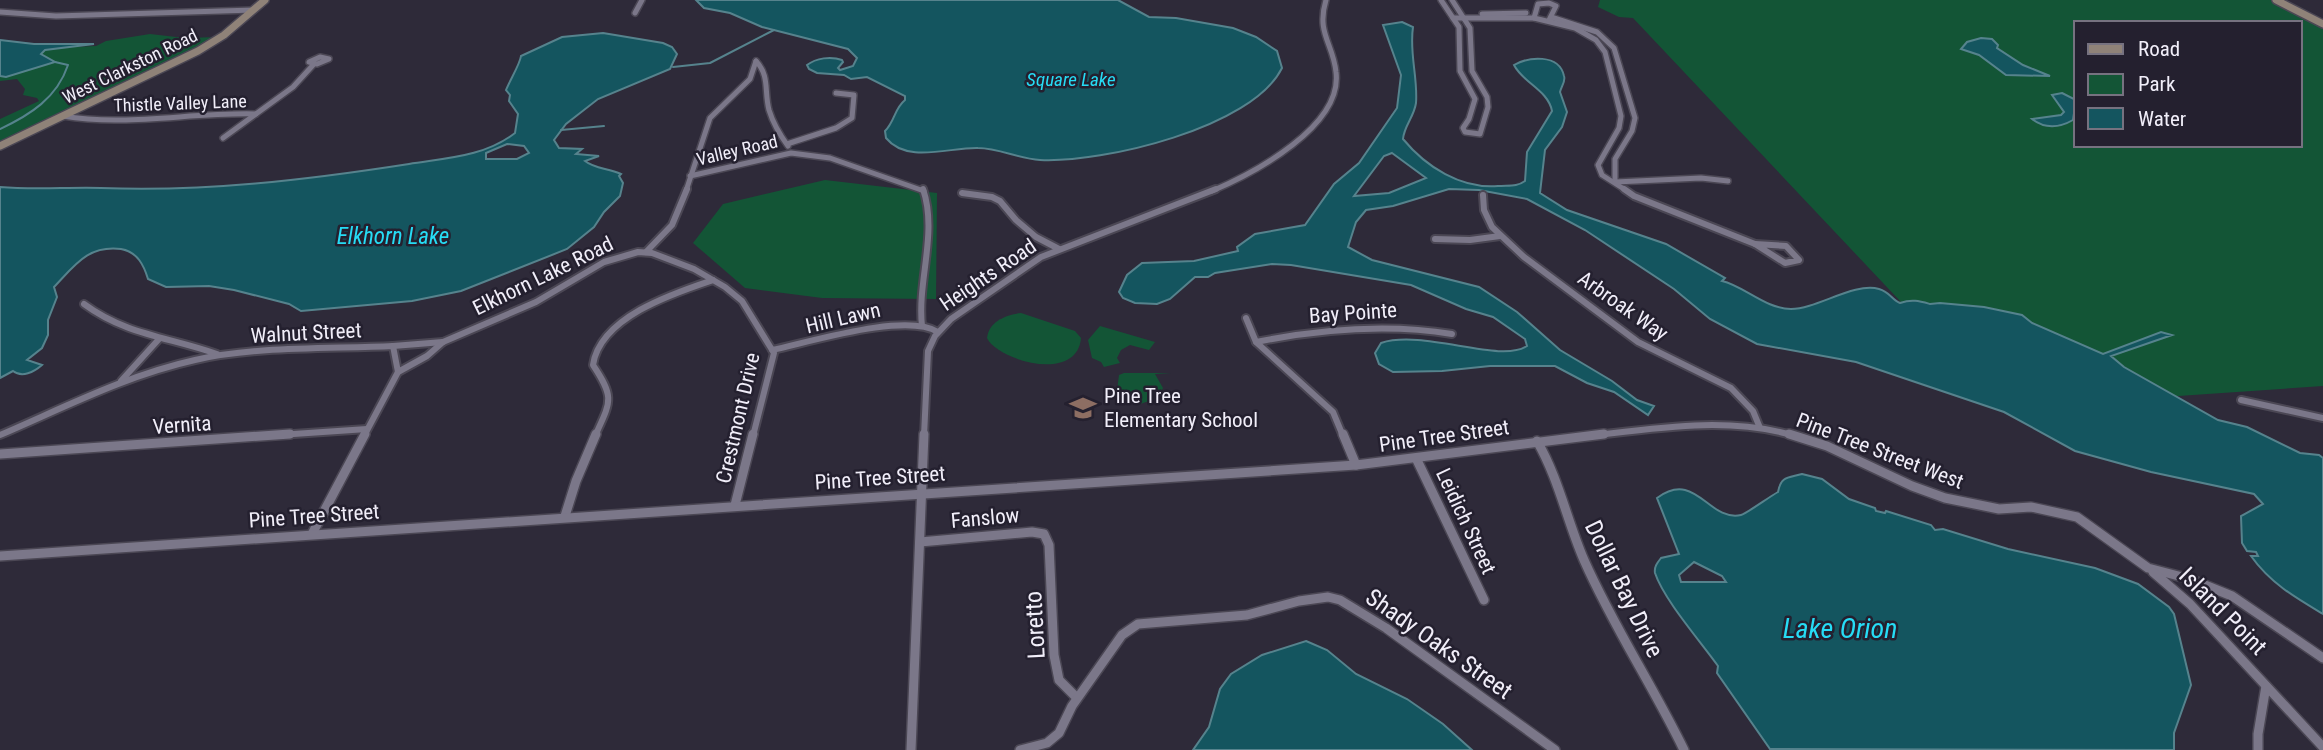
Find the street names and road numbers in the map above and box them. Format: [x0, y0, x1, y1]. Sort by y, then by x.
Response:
street label: West Clarkston Road [59, 24, 201, 108]
street label: Thistle Valley Lane [113, 90, 247, 116]
street label: Valley Road [694, 130, 780, 170]
street label: Elkhorn Lake Road [469, 232, 617, 320]
street label: Heights Road [935, 234, 1041, 316]
street label: Arbroak Way [1573, 266, 1673, 346]
street label: Hill Lawn [803, 298, 883, 338]
street label: Bay Pointe [1308, 298, 1398, 328]
street label: Walnut Street [250, 318, 362, 348]
street label: Crestmont Drive [711, 350, 765, 486]
street label: Pine Tree Street West [1793, 408, 1967, 494]
street label: Vernita [152, 411, 212, 439]
street label: Pine Tree Street [1377, 415, 1511, 457]
street label: Pine Tree Street [814, 461, 946, 495]
street label: Leidich Street [1431, 464, 1501, 578]
street label: Pine Tree Street [248, 499, 380, 533]
street label: Fanslow [950, 503, 1021, 533]
street label: Dollar Bay Drive [1579, 516, 1669, 662]
street label: Island Point [2173, 561, 2273, 661]
street label: Shady Oaks Street [1360, 583, 1518, 705]
street label: Loretto [1019, 590, 1051, 660]

